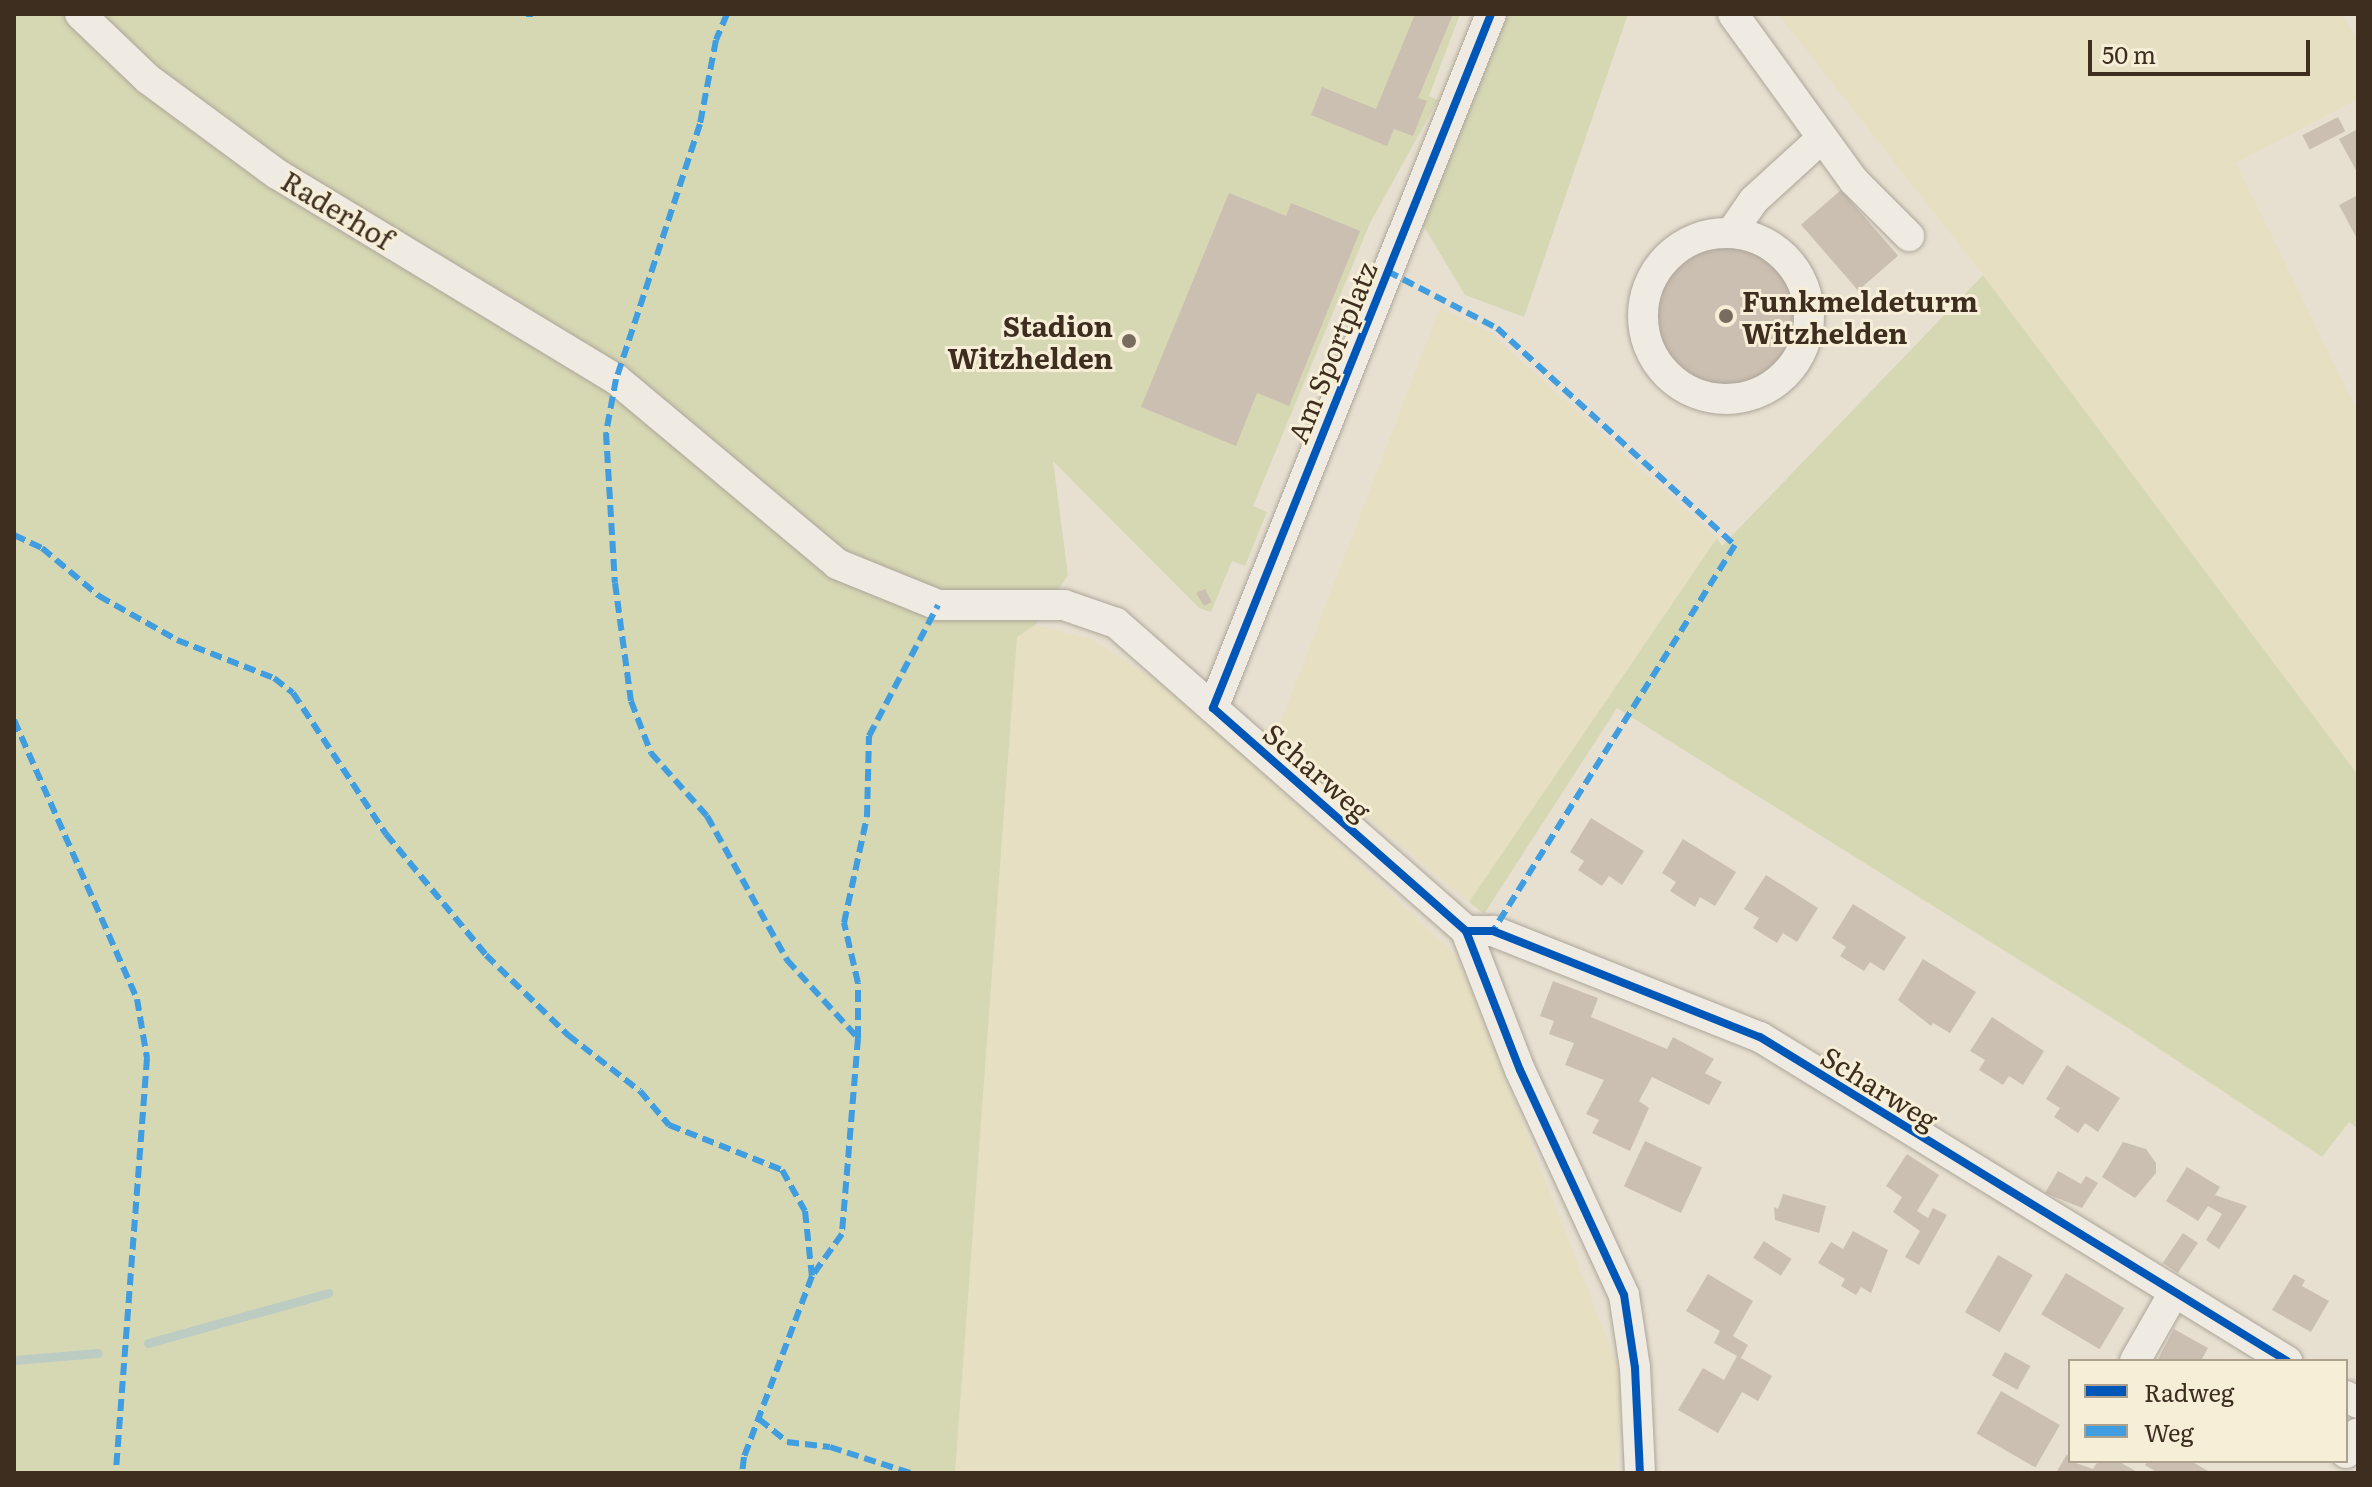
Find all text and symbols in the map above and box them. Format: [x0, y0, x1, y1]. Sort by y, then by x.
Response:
scale bar [2092, 24, 2314, 74]
text: 50 m [2102, 36, 2156, 71]
street label: Raderhof [276, 163, 400, 255]
street label: Am Sportplatz [1279, 257, 1383, 447]
place label: Funkmeldeturm Witzhelden [1742, 283, 1978, 349]
marker: Funkmeldeturm Witzhelden [1717, 307, 1735, 325]
place label: Stadion Witzhelden [947, 308, 1113, 374]
marker: Stadion Witzhelden [1120, 332, 1138, 350]
street label: Scharweg [1258, 715, 1378, 827]
street label: Scharweg [1816, 1038, 1944, 1136]
legend [2068, 1359, 2348, 1463]
text: Radweg [2144, 1374, 2234, 1409]
text: Weg [2144, 1414, 2194, 1449]

